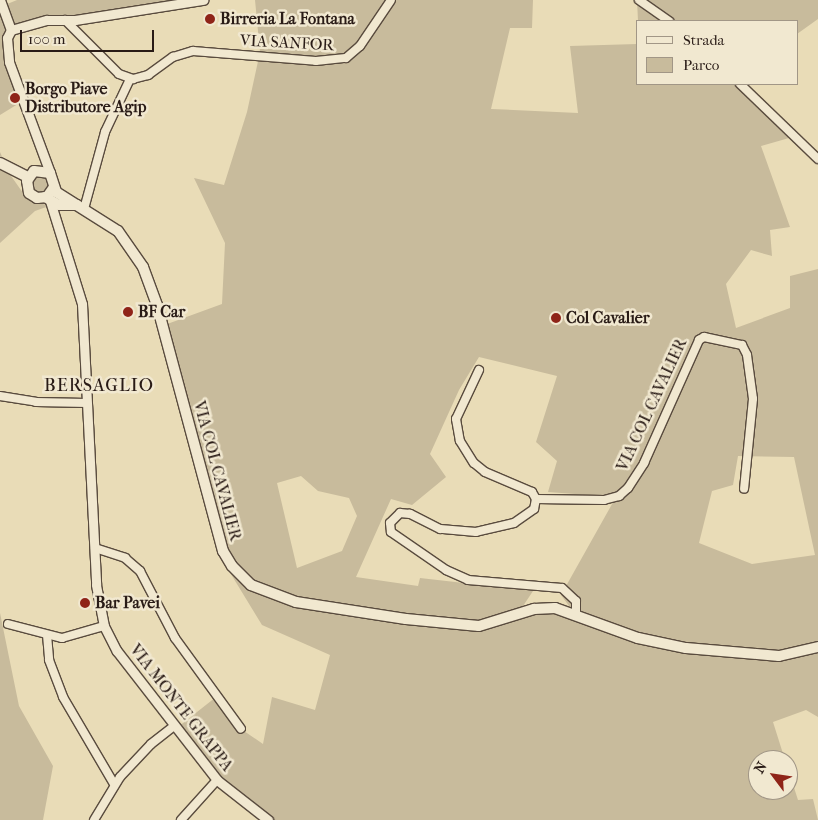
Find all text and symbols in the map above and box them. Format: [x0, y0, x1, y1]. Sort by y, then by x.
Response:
place label: Birreria La Fontana [220, 9, 355, 29]
marker: Birreria La Fontana [204, 13, 216, 25]
scale bar [22, 20, 156, 52]
legend [636, 20, 798, 85]
text: 100 m [28, 30, 66, 48]
street label: VIA SANFOR [240, 31, 334, 55]
text: Strada [683, 31, 725, 49]
text: Parco [683, 56, 719, 74]
place label: Borgo Piave Distributore Agip [25, 79, 146, 117]
marker: Borgo Piave Distributore Agip [9, 92, 21, 104]
place label: BF Car [138, 302, 185, 322]
marker: BF Car [122, 306, 134, 318]
place label: Col Cavalier [566, 308, 650, 328]
marker: Col Cavalier [550, 312, 562, 324]
street label: VIA COL CAVALIER [613, 336, 691, 474]
district label: BERSAGLIO [43, 375, 155, 397]
street label: VIA COL CAVALIER [189, 399, 245, 543]
place label: Bar Pavei [95, 593, 160, 613]
marker: Bar Pavei [79, 597, 91, 609]
street label: VIA MONTE GRAPPA [125, 641, 237, 775]
north arrow [748, 750, 798, 800]
text: N [751, 759, 771, 776]

